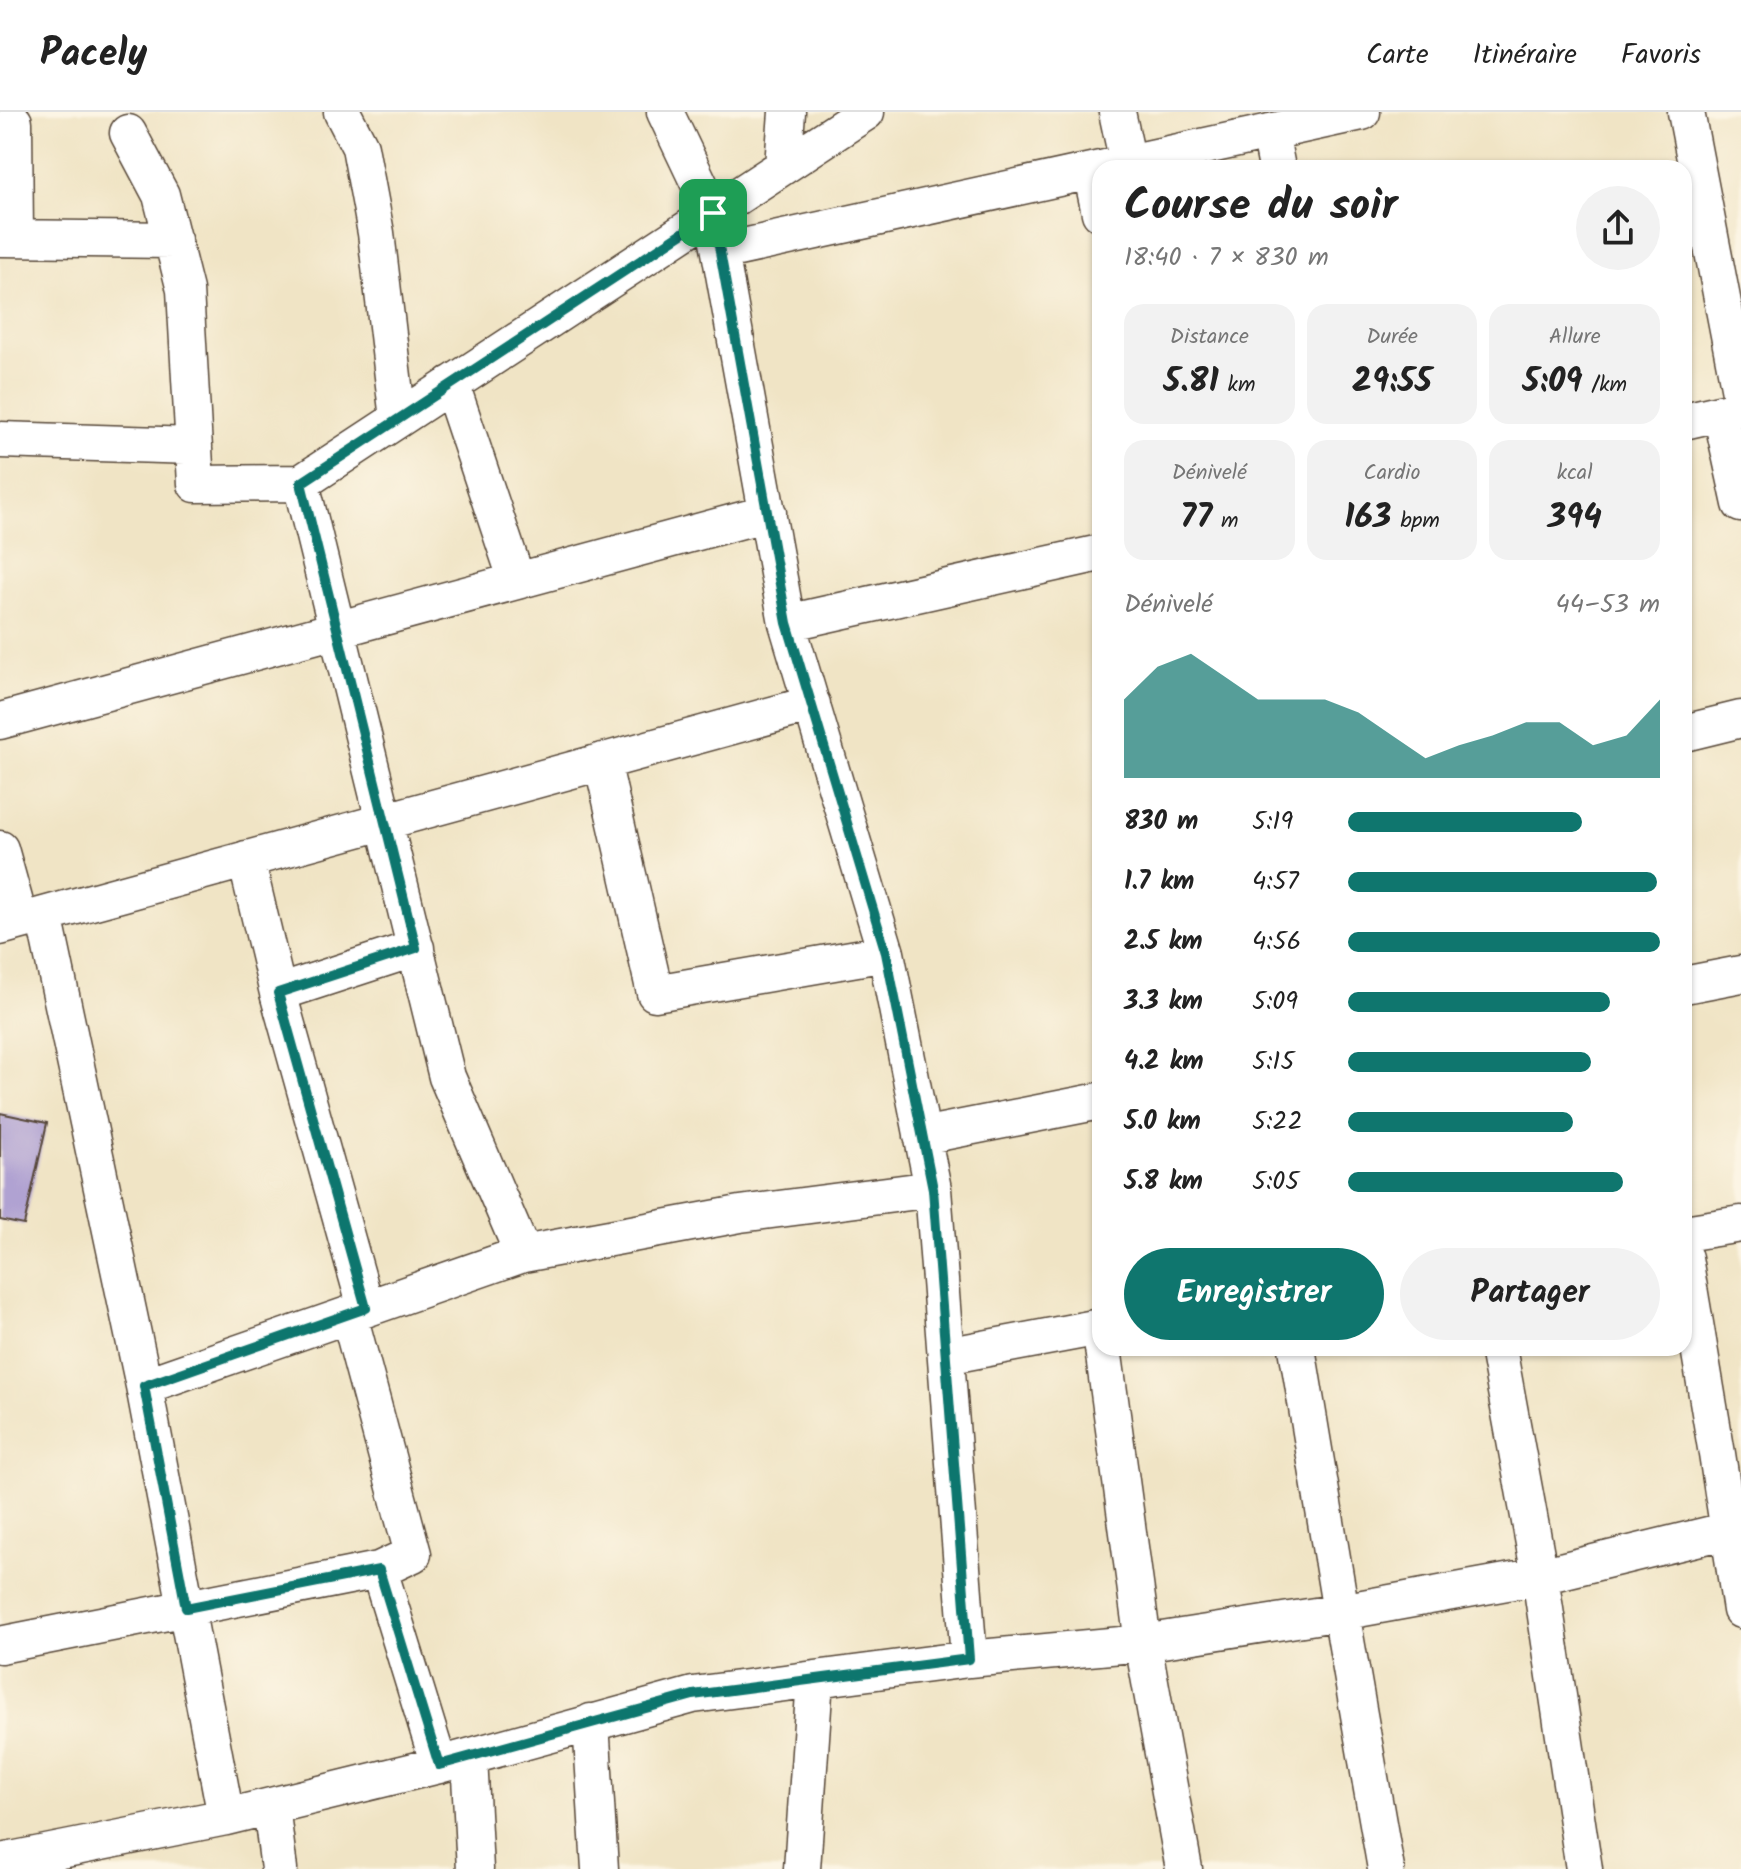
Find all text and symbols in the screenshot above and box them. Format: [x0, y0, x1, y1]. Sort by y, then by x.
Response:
text: Pacely [40, 25, 147, 85]
text: Carte [1366, 33, 1429, 78]
text: Itinéraire [1473, 33, 1577, 78]
text: Favoris [1621, 33, 1701, 78]
text: Course du soir [1124, 172, 1398, 242]
pin [679, 179, 747, 247]
button: share [1576, 186, 1660, 270]
icon: arrive [691, 191, 735, 235]
text: 18:40 · 7 × 830 m [1124, 237, 1329, 279]
text: Distance [1170, 320, 1249, 355]
text: Durée [1366, 320, 1418, 355]
text: Allure [1549, 320, 1601, 355]
text: 5.81 [1163, 355, 1219, 409]
text: 29:55 [1352, 355, 1432, 409]
text: 5:09 [1522, 355, 1583, 409]
text: km [1219, 368, 1255, 403]
text: /km [1583, 368, 1627, 403]
text: Dénivelé [1172, 456, 1247, 491]
text: Cardio [1364, 456, 1420, 491]
text: kcal [1557, 456, 1593, 491]
text: 77 [1180, 491, 1212, 545]
text: 163 [1344, 491, 1391, 545]
text: 394 [1547, 491, 1602, 545]
text: m [1212, 504, 1239, 539]
text: bpm [1391, 504, 1440, 539]
text: Dénivelé [1124, 584, 1213, 626]
text: 44–53 m [1556, 584, 1660, 626]
text: 830 m [1124, 801, 1198, 843]
text: 5:19 [1252, 801, 1293, 843]
text: 1.7 km [1124, 861, 1194, 903]
text: 4:57 [1252, 861, 1299, 903]
text: 2.5 km [1124, 921, 1203, 963]
text: 4:56 [1252, 921, 1301, 963]
text: 3.3 km [1124, 981, 1203, 1023]
text: 5:09 [1252, 981, 1298, 1023]
text: 4.2 km [1124, 1041, 1204, 1083]
text: 5:15 [1252, 1041, 1294, 1083]
text: 5.0 km [1124, 1101, 1201, 1143]
text: 5:22 [1252, 1101, 1303, 1143]
text: 5.8 km [1124, 1161, 1203, 1203]
text: 5:05 [1252, 1161, 1299, 1203]
button: Enregistrer [1124, 1248, 1384, 1340]
button: Partager [1400, 1248, 1660, 1340]

